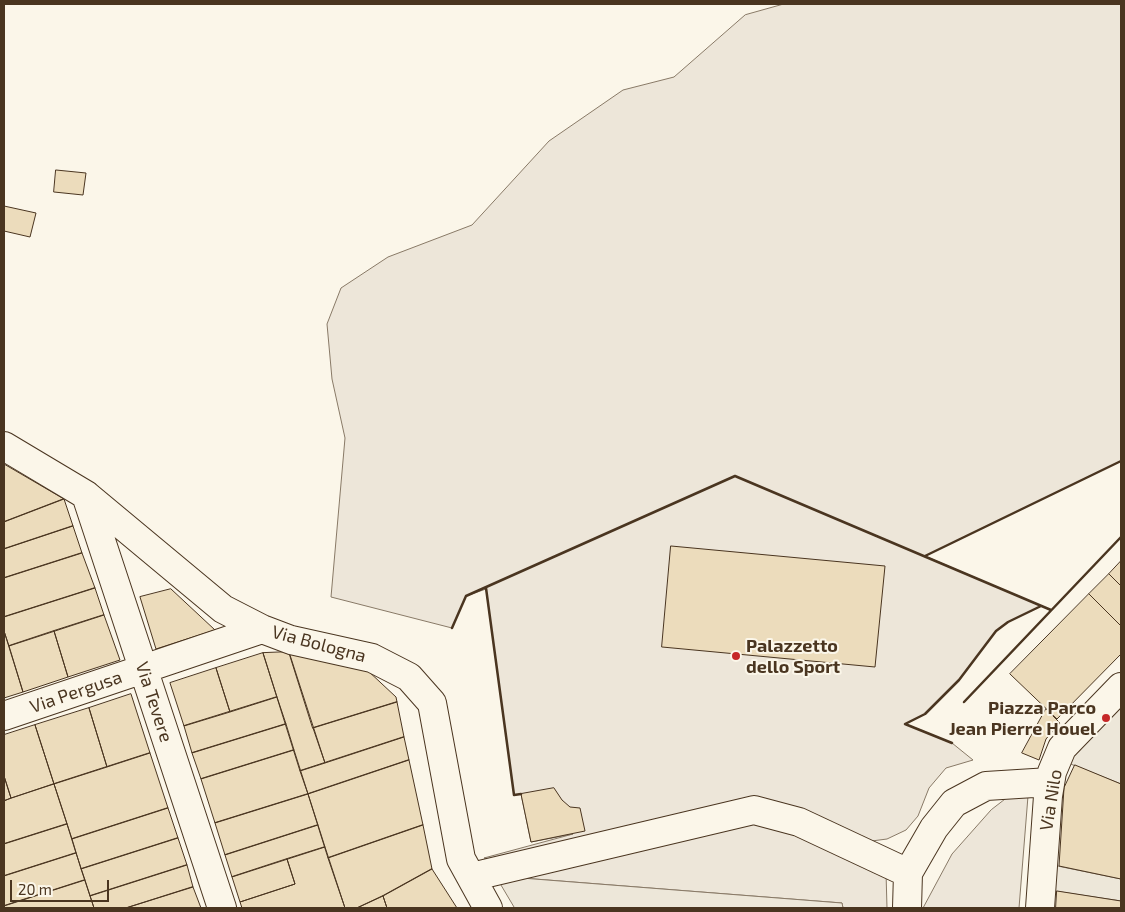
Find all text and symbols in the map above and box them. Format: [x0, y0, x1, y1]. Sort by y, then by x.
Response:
street label: Via Bologna [270, 621, 368, 667]
place label: Palazzetto dello Sport [746, 635, 840, 678]
marker: Palazzetto dello Sport [730, 650, 742, 662]
street label: Via Tevere [131, 659, 177, 745]
street label: Via Pergusa [27, 666, 125, 718]
place label: Piazza Parco Jean Pierre Houel [949, 697, 1096, 740]
marker: Piazza Parco Jean Pierre Houel [1100, 712, 1112, 724]
street label: Via Nilo [1035, 768, 1067, 832]
scale bar [12, 870, 111, 902]
text: 20 m [18, 880, 52, 898]

